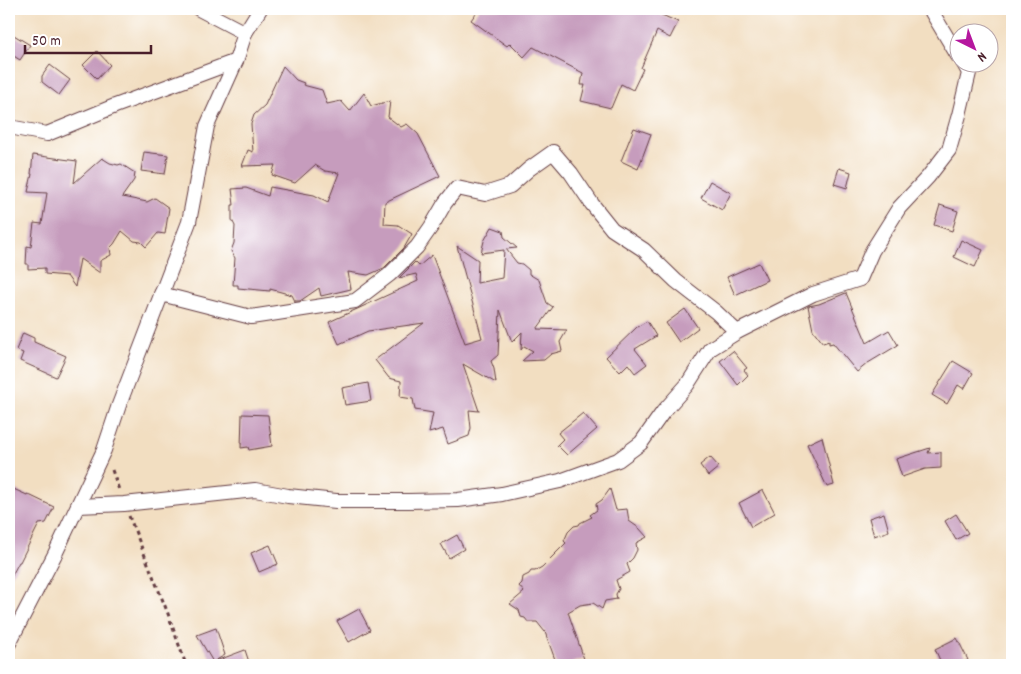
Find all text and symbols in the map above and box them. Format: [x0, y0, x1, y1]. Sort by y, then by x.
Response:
scale bar [25, 22, 151, 54]
north arrow [948, 22, 998, 72]
text: 50 m [32, 31, 61, 53]
text: N [972, 46, 991, 66]

